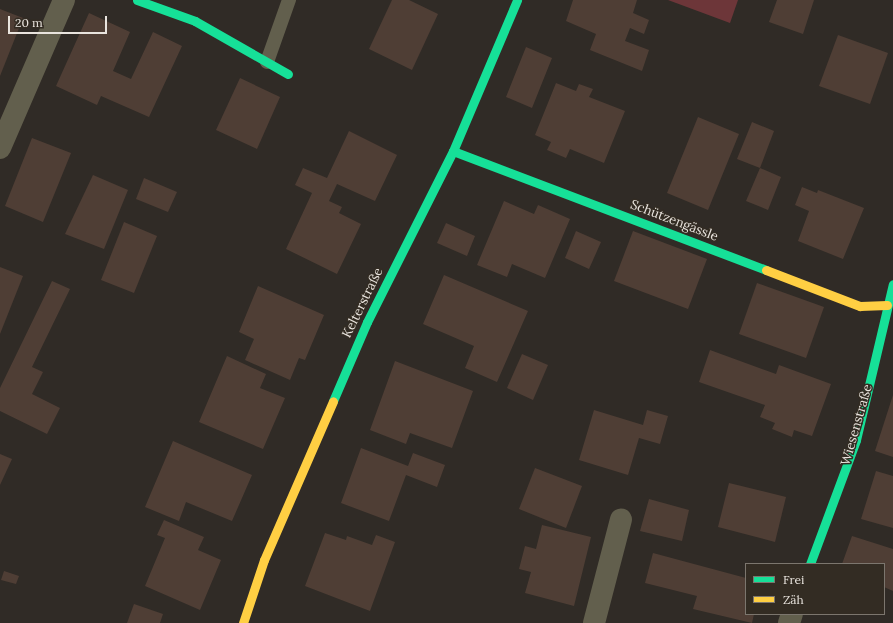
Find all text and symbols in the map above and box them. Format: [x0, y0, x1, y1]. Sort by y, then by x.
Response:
scale bar [10, 8, 109, 34]
text: 20 m [15, 15, 43, 30]
street label: Schützengässle [628, 197, 720, 245]
street label: Kelterstraße [339, 265, 387, 341]
street label: Wiesenstraße [838, 383, 876, 467]
legend [745, 563, 885, 615]
text: Frei [783, 572, 804, 587]
text: Zäh [783, 592, 804, 607]

